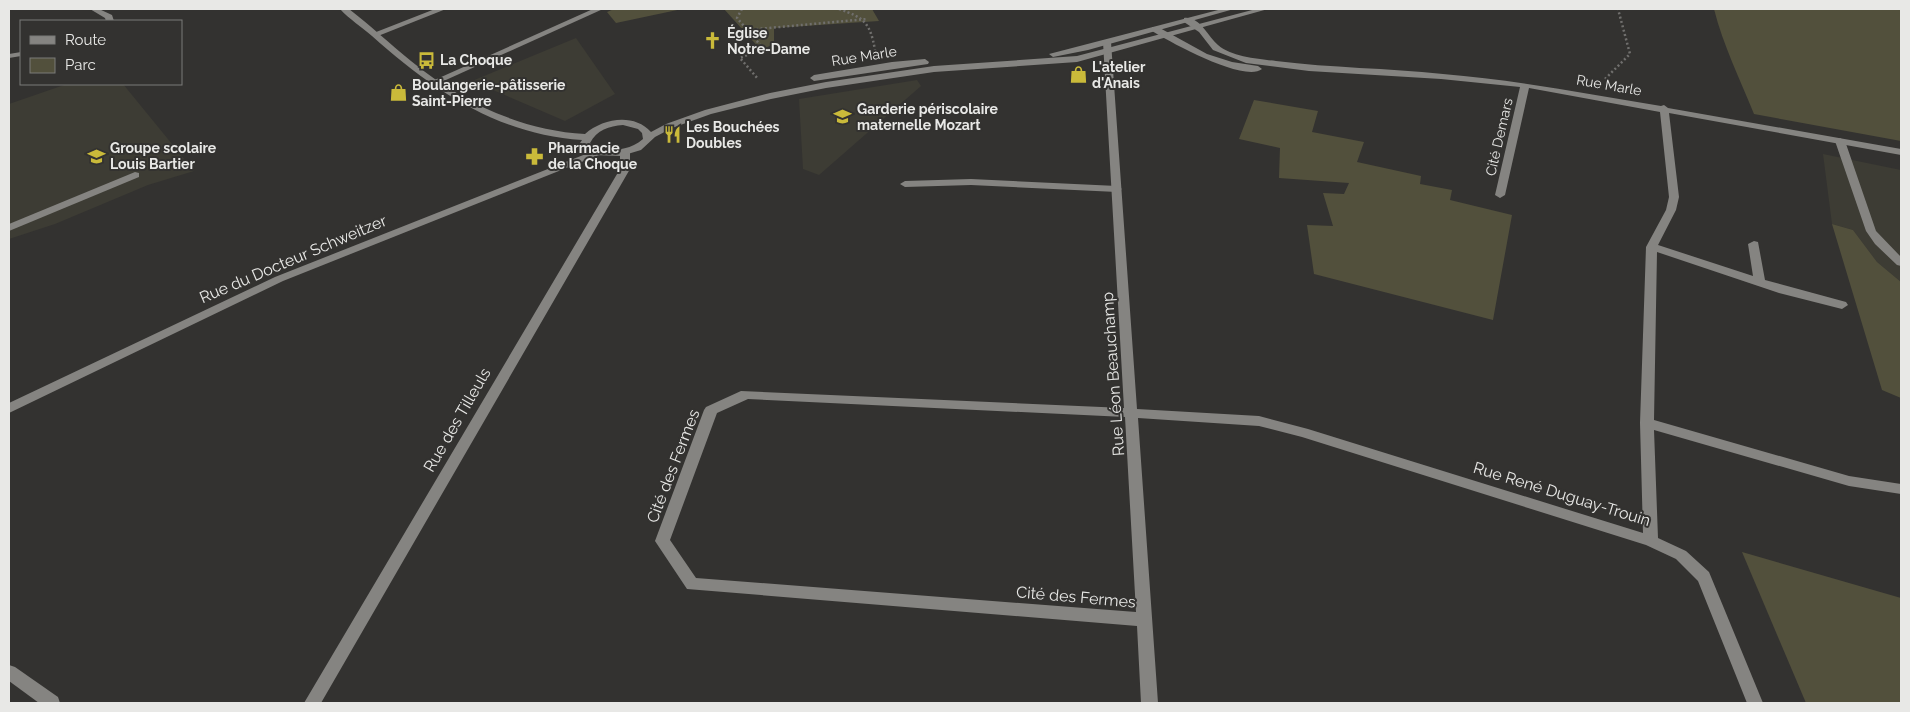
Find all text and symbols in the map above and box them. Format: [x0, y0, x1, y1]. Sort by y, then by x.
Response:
legend [20, 20, 182, 85]
place label: Église Notre-Dame [727, 24, 811, 57]
text: Route [65, 31, 106, 49]
church icon: Église Notre-Dame [703, 31, 723, 51]
street label: Rue Marle [830, 43, 898, 69]
bus stop icon: La Choque [416, 50, 436, 70]
place label: La Choque [440, 52, 513, 68]
text: Parc [65, 56, 96, 74]
place label: L'atelier d'Anais [1092, 59, 1146, 91]
shop icon: L'atelier d'Anais [1068, 65, 1088, 85]
street label: Rue Marle [1575, 71, 1643, 99]
place label: Boulangerie-pâtisserie Saint-Pierre [412, 77, 566, 109]
shop icon: Boulangerie-pâtisserie Saint-Pierre [388, 83, 408, 103]
street label: Cité Demars [1482, 96, 1516, 177]
place label: Garderie périscolaire maternelle Mozart [857, 101, 999, 133]
school or university icon: Garderie périscolaire maternelle Mozart [833, 107, 853, 127]
place label: Les Bouchées Doubles [686, 119, 780, 151]
restaurant icon: Les Bouchées Doubles [662, 125, 682, 145]
place label: Groupe scolaire Louis Bartier [110, 140, 217, 172]
place label: Pharmacie de la Choque [548, 140, 638, 172]
school or university icon: Groupe scolaire Louis Bartier [86, 146, 106, 166]
pharmacy icon: Pharmacie de la Choque [524, 146, 544, 166]
street label: Rue du Docteur Schweitzer [197, 211, 390, 307]
street label: Rue Léon Beauchamp [1098, 291, 1128, 457]
street label: Rue des Tilleuls [420, 364, 495, 475]
street label: Cité des Fermes [643, 406, 703, 525]
street label: Rue René Duguay-Trouin [1471, 458, 1653, 530]
street label: Cité des Fermes [1015, 582, 1137, 612]

